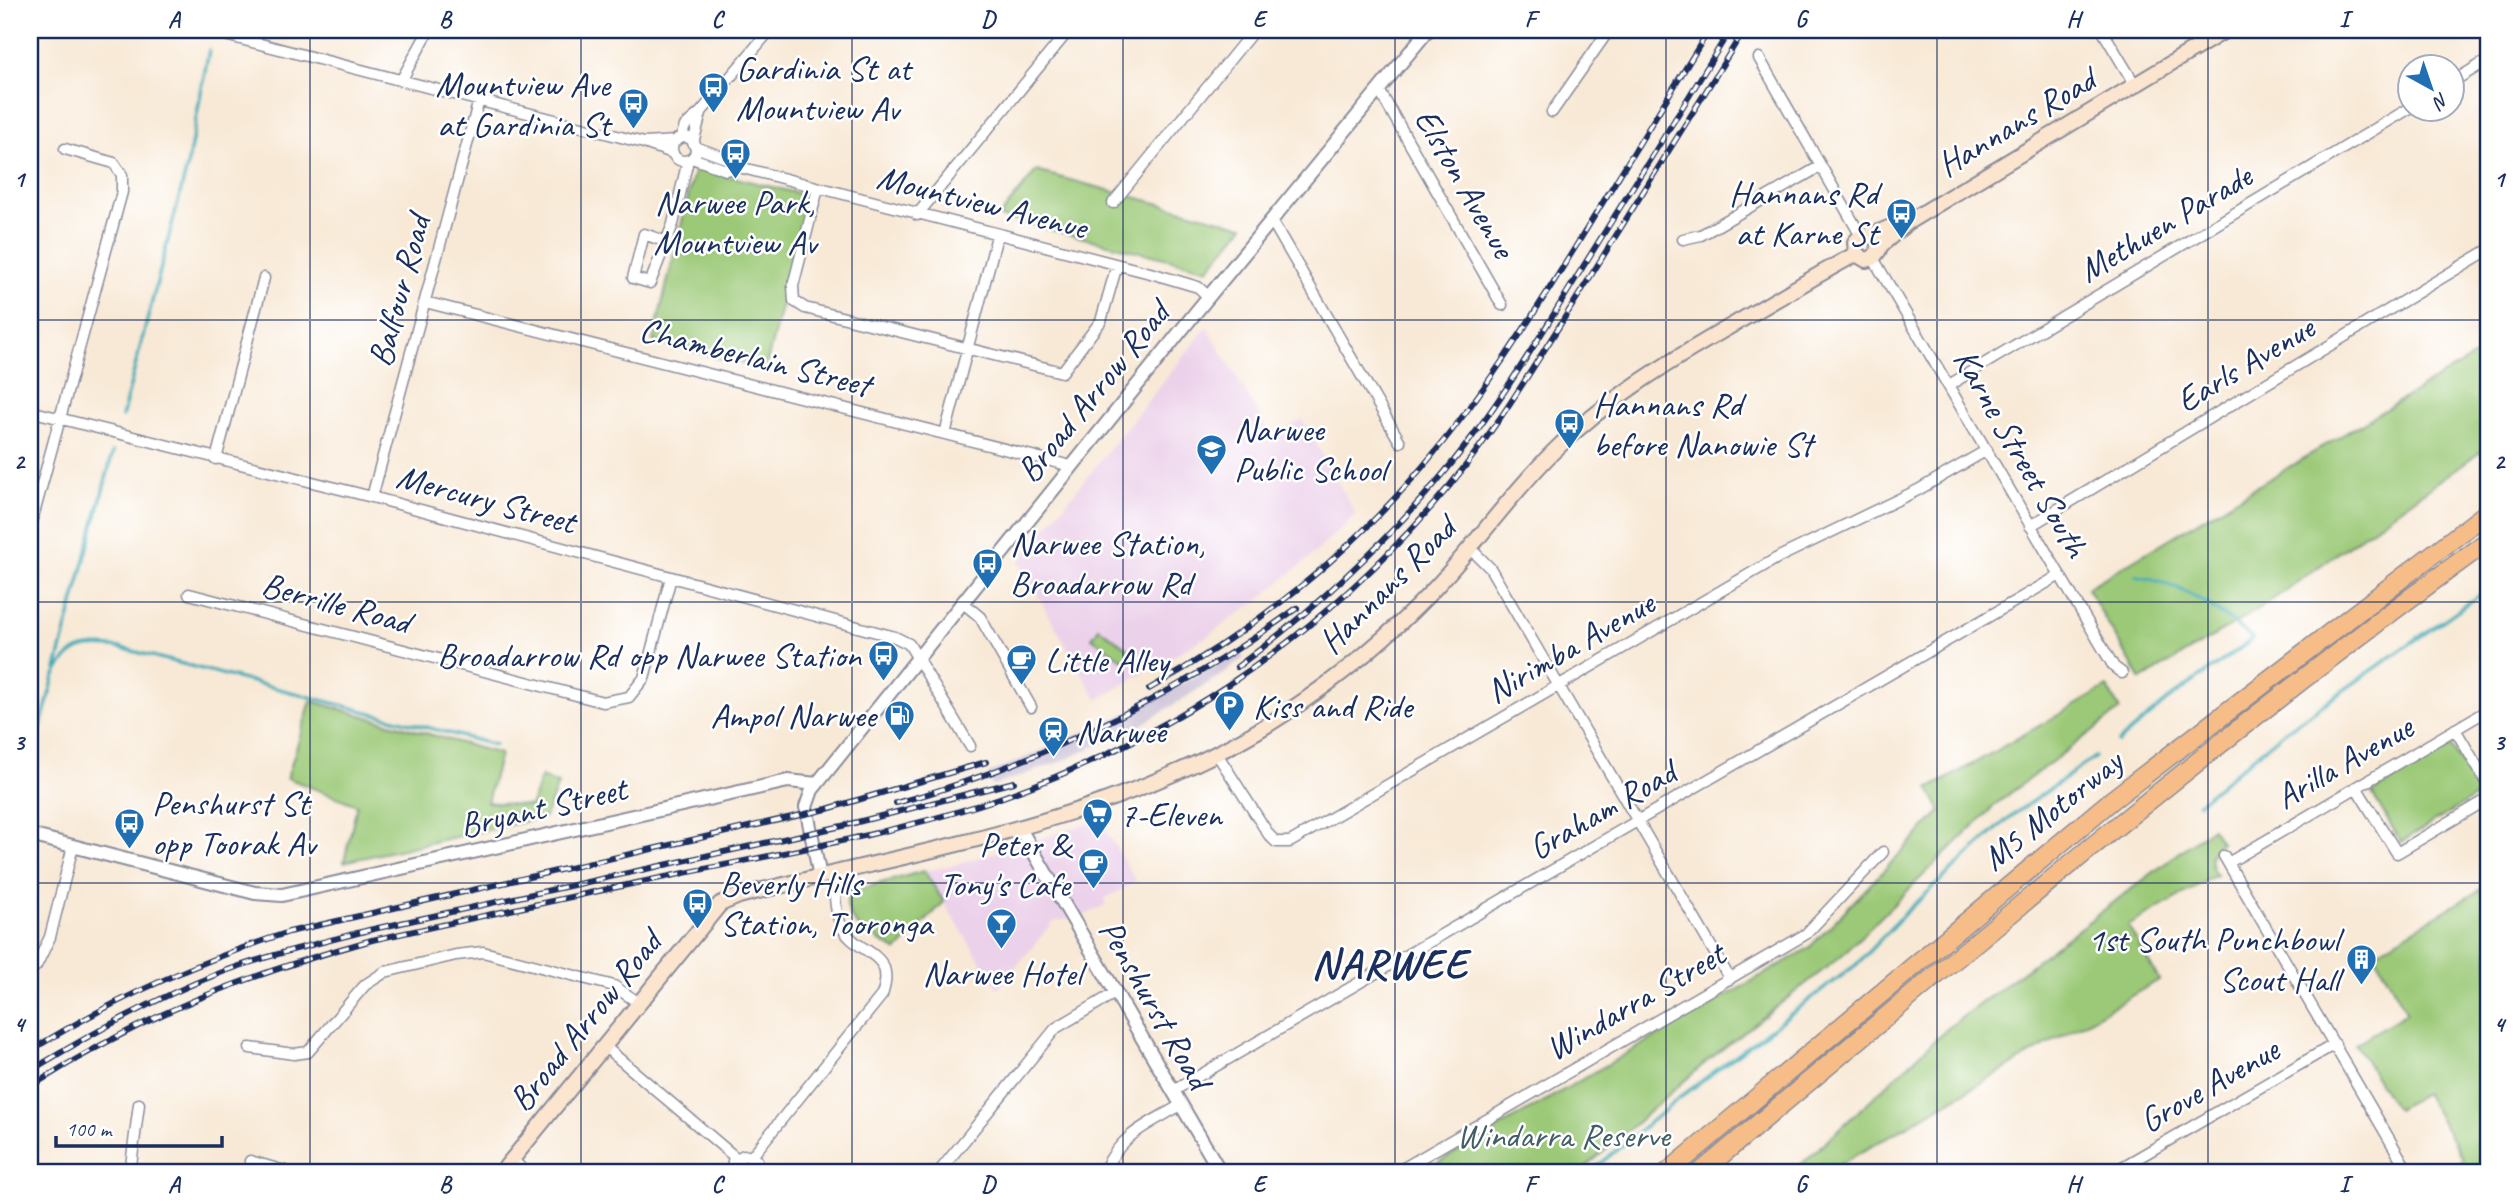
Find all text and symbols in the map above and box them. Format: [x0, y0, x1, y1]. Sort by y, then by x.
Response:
text: A [168, 5, 182, 34]
text: B [439, 5, 453, 34]
text: C [712, 5, 726, 34]
text: D [981, 5, 997, 34]
text: E [1253, 5, 1269, 34]
text: F [1525, 5, 1541, 34]
text: G [1795, 5, 1810, 34]
text: H [2066, 5, 2084, 34]
text: I [2339, 5, 2354, 34]
place label: Gardinia St at Mountview Av [736, 46, 914, 131]
north arrow [2396, 52, 2466, 122]
street label: Hannans Road [1929, 55, 2108, 187]
place label: Mountview Ave at Gardinia St [436, 62, 613, 147]
bus stop icon: Gardinia St at Mountview Av [696, 71, 730, 115]
bus stop icon: Mountview Ave at Gardinia St [616, 87, 650, 131]
text: N [2427, 87, 2454, 115]
street label: Elston Avenue [1404, 100, 1527, 268]
bus stop icon: Narwee Park, Mountview Av [718, 136, 752, 180]
street label: Methuen Parade [2070, 152, 2262, 292]
street label: Mountview Avenue [872, 154, 1094, 250]
text: 1 [14, 165, 27, 194]
text: 1 [2494, 165, 2507, 194]
place label: Hannans Rd at Karne St [1729, 171, 1883, 256]
place label: Narwee Park, Mountview Av [653, 180, 819, 265]
bus stop icon: Hannans Rd at Karne St [1884, 196, 1918, 240]
street label: Balfour Road [357, 205, 442, 371]
street label: Broad Arrow Road [1006, 288, 1183, 492]
street label: Earls Avenue [2168, 304, 2325, 423]
street label: Chamberlain Street [635, 307, 879, 408]
street label: Karne Street South [1943, 341, 2100, 567]
place label: Hannans Rd before Nanowie St [1593, 382, 1816, 467]
place label: Narwee Public School [1234, 407, 1392, 492]
bus stop icon: Hannans Rd before Nanowie St [1553, 407, 1587, 451]
school or university icon: Narwee Public School [1194, 432, 1228, 476]
text: 2 [14, 447, 27, 476]
text: 2 [2494, 447, 2507, 476]
street label: Mercury Street [392, 454, 583, 545]
street label: Hannans Road [1309, 503, 1469, 663]
place label: Narwee Station, Broadarrow Rd [1010, 521, 1205, 606]
bus stop icon: Narwee Station, Broadarrow Rd [970, 546, 1004, 590]
street label: Berrille Road [257, 562, 420, 646]
street label: Nirimba Avenue [1478, 579, 1665, 713]
place label: Broadarrow Rd opp Narwee Station [437, 633, 862, 678]
bus stop icon: Broadarrow Rd opp Narwee Station [867, 638, 901, 682]
place label: Little Alley [1045, 638, 1172, 683]
cafe icon: Little Alley [1005, 643, 1039, 687]
place label: Kiss and Ride [1253, 684, 1415, 729]
parking icon: Kiss and Ride [1213, 689, 1247, 733]
place label: Ampol Narwee [710, 693, 879, 738]
fuel station icon: Ampol Narwee [882, 698, 916, 742]
street label: Arilla Avenue [2267, 703, 2423, 819]
place label: Narwee [1076, 709, 1168, 754]
station icon: Narwee [1036, 714, 1070, 758]
text: 3 [14, 728, 27, 757]
text: 3 [2494, 728, 2507, 757]
street label: M5 Motorway [1973, 738, 2134, 880]
street label: Graham Road [1520, 747, 1688, 870]
street label: Bryant Street [455, 765, 634, 848]
place label: Penshurst St opp Toorak Av [152, 781, 318, 866]
place label: 7-Eleven [1120, 792, 1224, 837]
supermarket icon: 7-Eleven [1080, 797, 1114, 841]
bus stop icon: Penshurst St opp Toorak Av [112, 806, 146, 850]
place label: Peter & Tony's Cafe [939, 822, 1074, 907]
cafe icon: Peter & Tony's Cafe [1076, 847, 1110, 891]
place label: Beverly Hills Station, Tooronga [720, 861, 935, 946]
bus stop icon: Beverly Hills Station, Tooronga [680, 886, 714, 930]
bar icon: Narwee Hotel [985, 907, 1019, 951]
street label: Penshurst Road [1089, 911, 1224, 1101]
street label: Broad Arrow Road [498, 917, 675, 1121]
place label: 1st South Punchbowl Scout Hall [2088, 917, 2345, 1002]
street label: Windarra Street [1537, 930, 1736, 1070]
district label: NARWEE [1312, 938, 1472, 991]
building icon: 1st South Punchbowl Scout Hall [2345, 942, 2379, 986]
place label: Narwee Hotel [922, 951, 1088, 996]
text: 4 [14, 1010, 27, 1039]
text: 4 [2494, 1010, 2507, 1039]
street label: Grove Avenue [2131, 1026, 2289, 1143]
scale bar [56, 1105, 222, 1149]
park label: Windarra Reserve [1456, 1113, 1672, 1158]
text: 100 m [66, 1116, 113, 1142]
text: A [168, 1170, 182, 1199]
text: B [439, 1170, 453, 1199]
text: C [712, 1170, 726, 1199]
text: D [981, 1170, 997, 1199]
text: E [1253, 1170, 1269, 1199]
text: F [1525, 1170, 1541, 1199]
text: G [1795, 1170, 1810, 1199]
text: H [2066, 1170, 2084, 1199]
text: I [2339, 1170, 2354, 1199]

